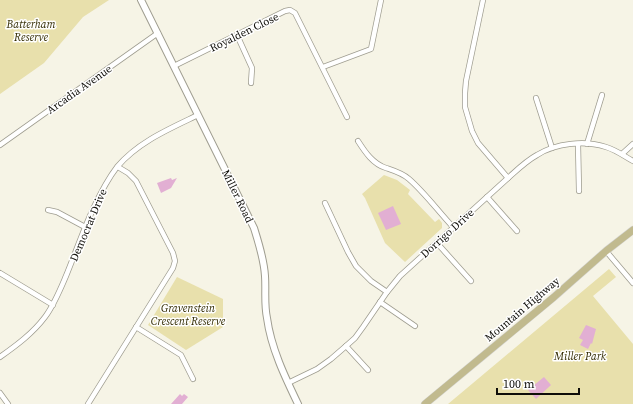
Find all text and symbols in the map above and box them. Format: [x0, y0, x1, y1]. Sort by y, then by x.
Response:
street label: Royalden Close [207, 9, 282, 56]
park label: Batterham Reserve [5, 17, 56, 45]
street label: Arcadia Avenue [44, 61, 115, 118]
street label: Miller Road [218, 167, 257, 226]
street label: Democrat Drive [66, 186, 111, 264]
street label: Dorrigo Drive [417, 205, 478, 261]
street label: Mountain Highway [482, 273, 563, 345]
park label: Gravenstein Crescent Reserve [151, 301, 226, 329]
park label: Miller Park [553, 349, 607, 364]
scale bar [497, 370, 579, 396]
text: 100 m [503, 376, 535, 392]

